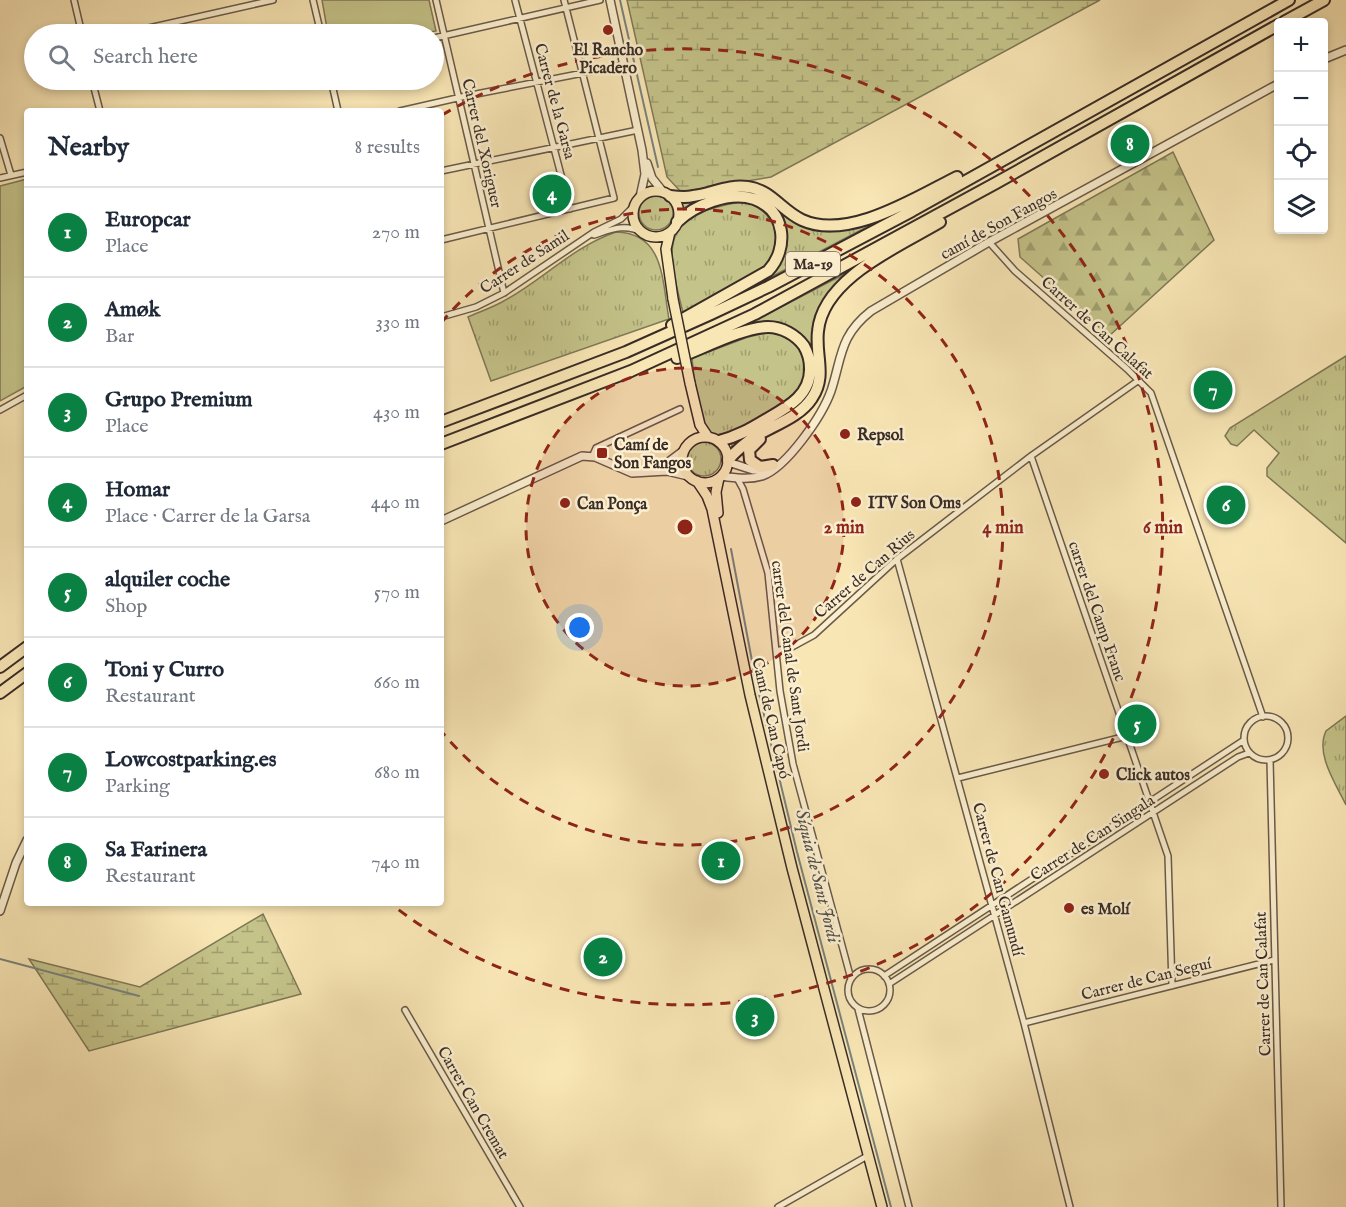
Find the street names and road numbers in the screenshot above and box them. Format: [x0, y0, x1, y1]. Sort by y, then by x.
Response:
street label: Carrer de la Garsa [529, 41, 579, 162]
street label: Carrer del Xoriguer [456, 77, 506, 210]
street label: camí de Son Fangos [937, 184, 1061, 265]
street label: Carrer de Samil [477, 226, 574, 299]
road number: Ma-19 [786, 252, 840, 276]
street label: Carrer de Can Calafat [1036, 273, 1157, 385]
street label: Carrer de Can Rius [811, 525, 920, 624]
street label: carrer del Camp Franc [1063, 539, 1130, 685]
street label: carrer del Canal de Sant Jordi [766, 559, 812, 753]
street label: Camí de Can Capó [746, 656, 794, 781]
street label: Carrer de Can Singala [1027, 791, 1159, 886]
street label: Carrer de Can Gamundí [967, 801, 1028, 960]
street label: Carrer de Can Calafat [1251, 911, 1277, 1056]
street label: Carrer de Can Seguí [1079, 954, 1215, 1006]
street label: Carrer Can Cremat [432, 1043, 513, 1163]

